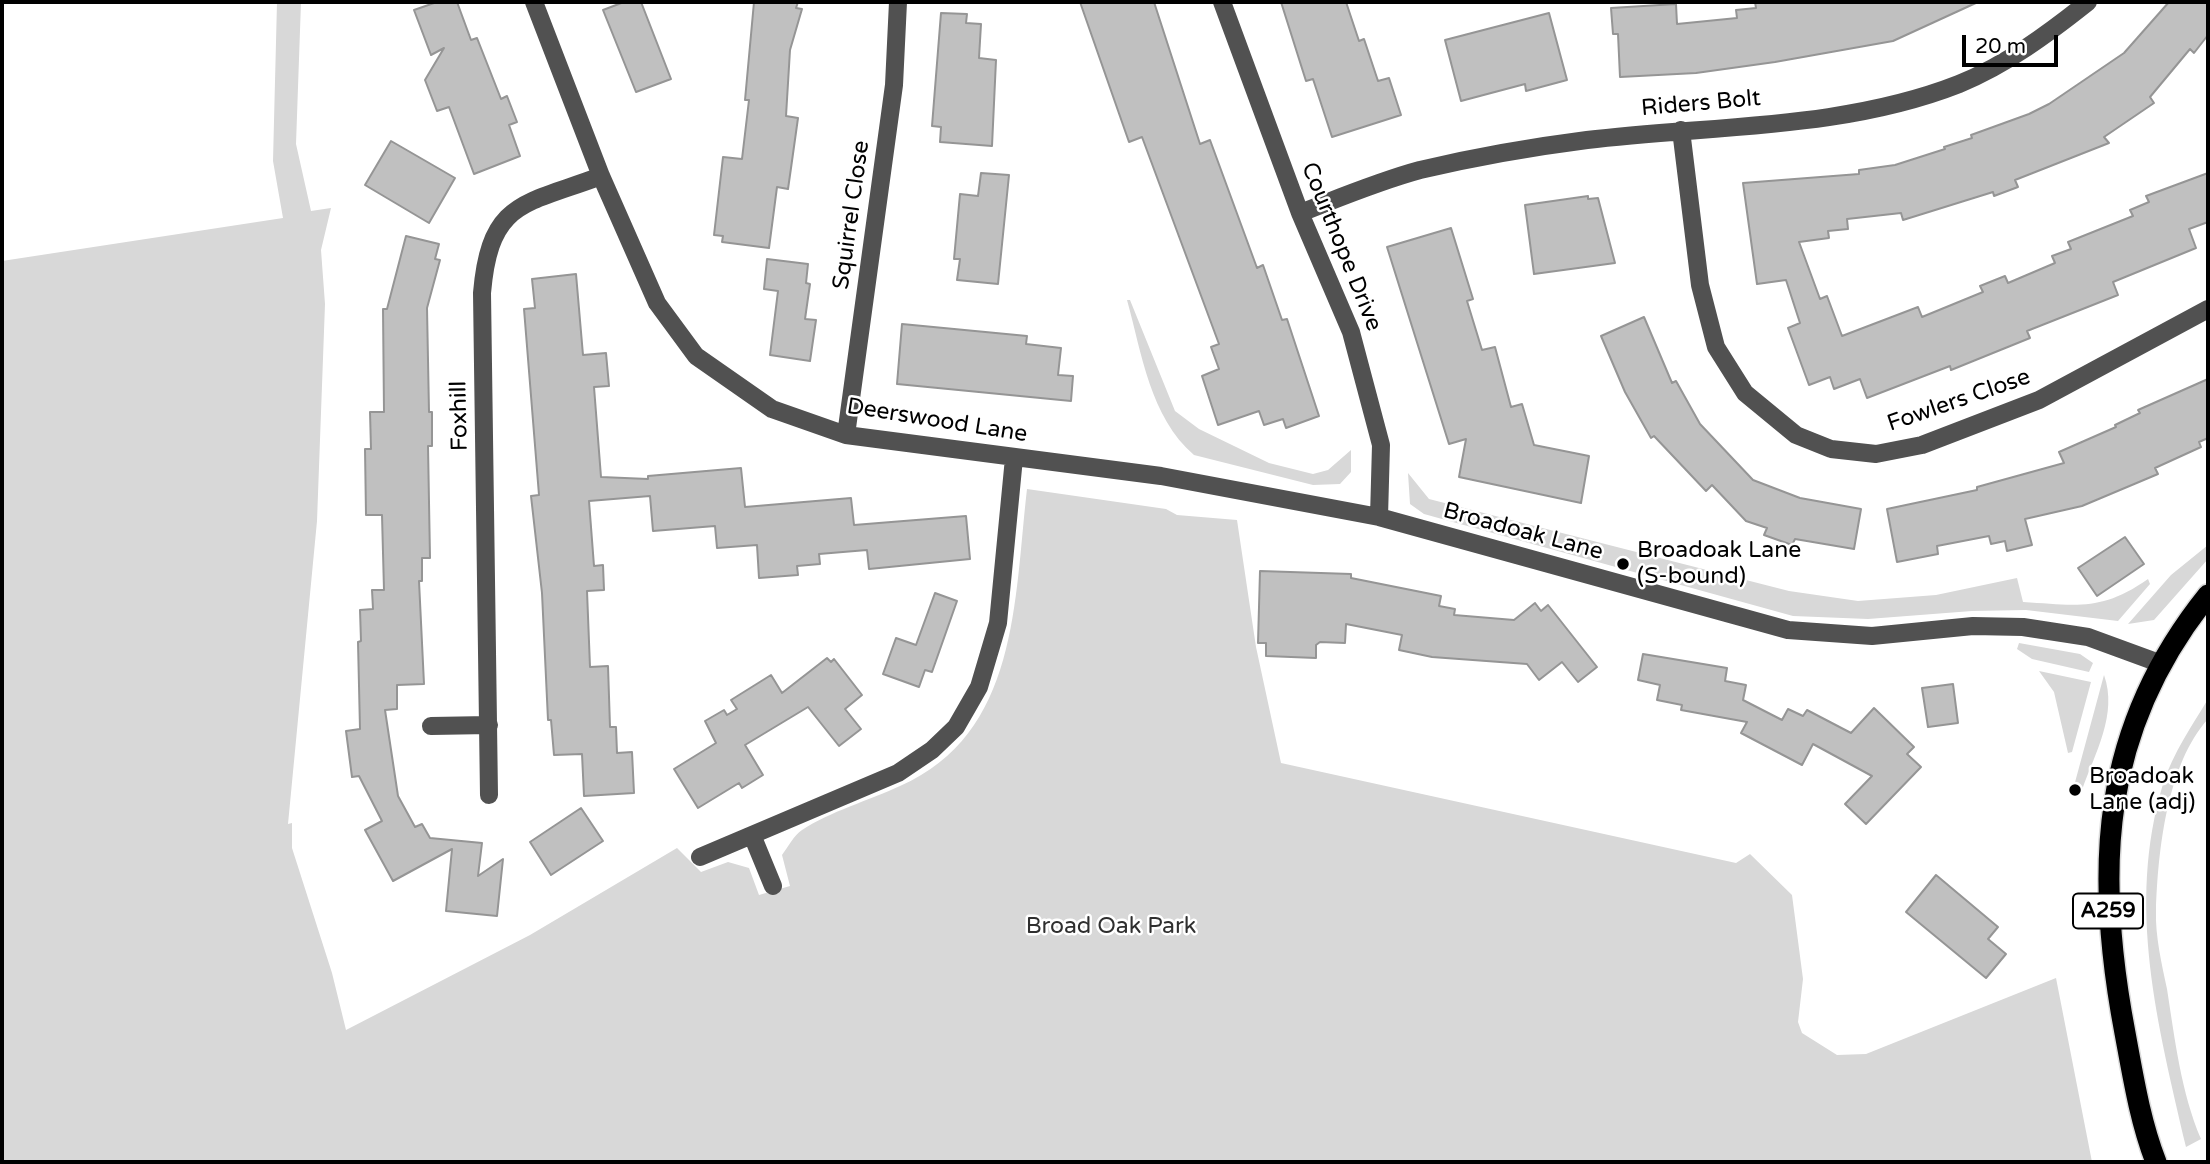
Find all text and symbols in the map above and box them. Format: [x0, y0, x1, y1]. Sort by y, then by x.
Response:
scale bar [1965, 21, 2061, 65]
text: 20 m [1975, 34, 2026, 59]
street label: Riders Bolt [1640, 85, 1762, 123]
street label: Squirrel Close [828, 139, 876, 291]
street label: Courthope Drive [1295, 159, 1387, 335]
street label: Fowlers Close [1884, 364, 2034, 438]
street label: Foxhill [446, 381, 474, 451]
street label: Deerswood Lane [845, 393, 1029, 449]
street label: Broadoak Lane [1440, 497, 1606, 567]
place label: Broadoak Lane (S-bound) [1637, 537, 1801, 591]
marker: Broadoak Lane (S-bound) [1615, 556, 1631, 572]
place label: Broadoak Lane (adj) [2089, 763, 2195, 817]
marker: Broadoak Lane (adj) [2067, 782, 2083, 798]
road number: A259 [2073, 894, 2143, 928]
park label: Broad Oak Park [1026, 913, 1196, 941]

